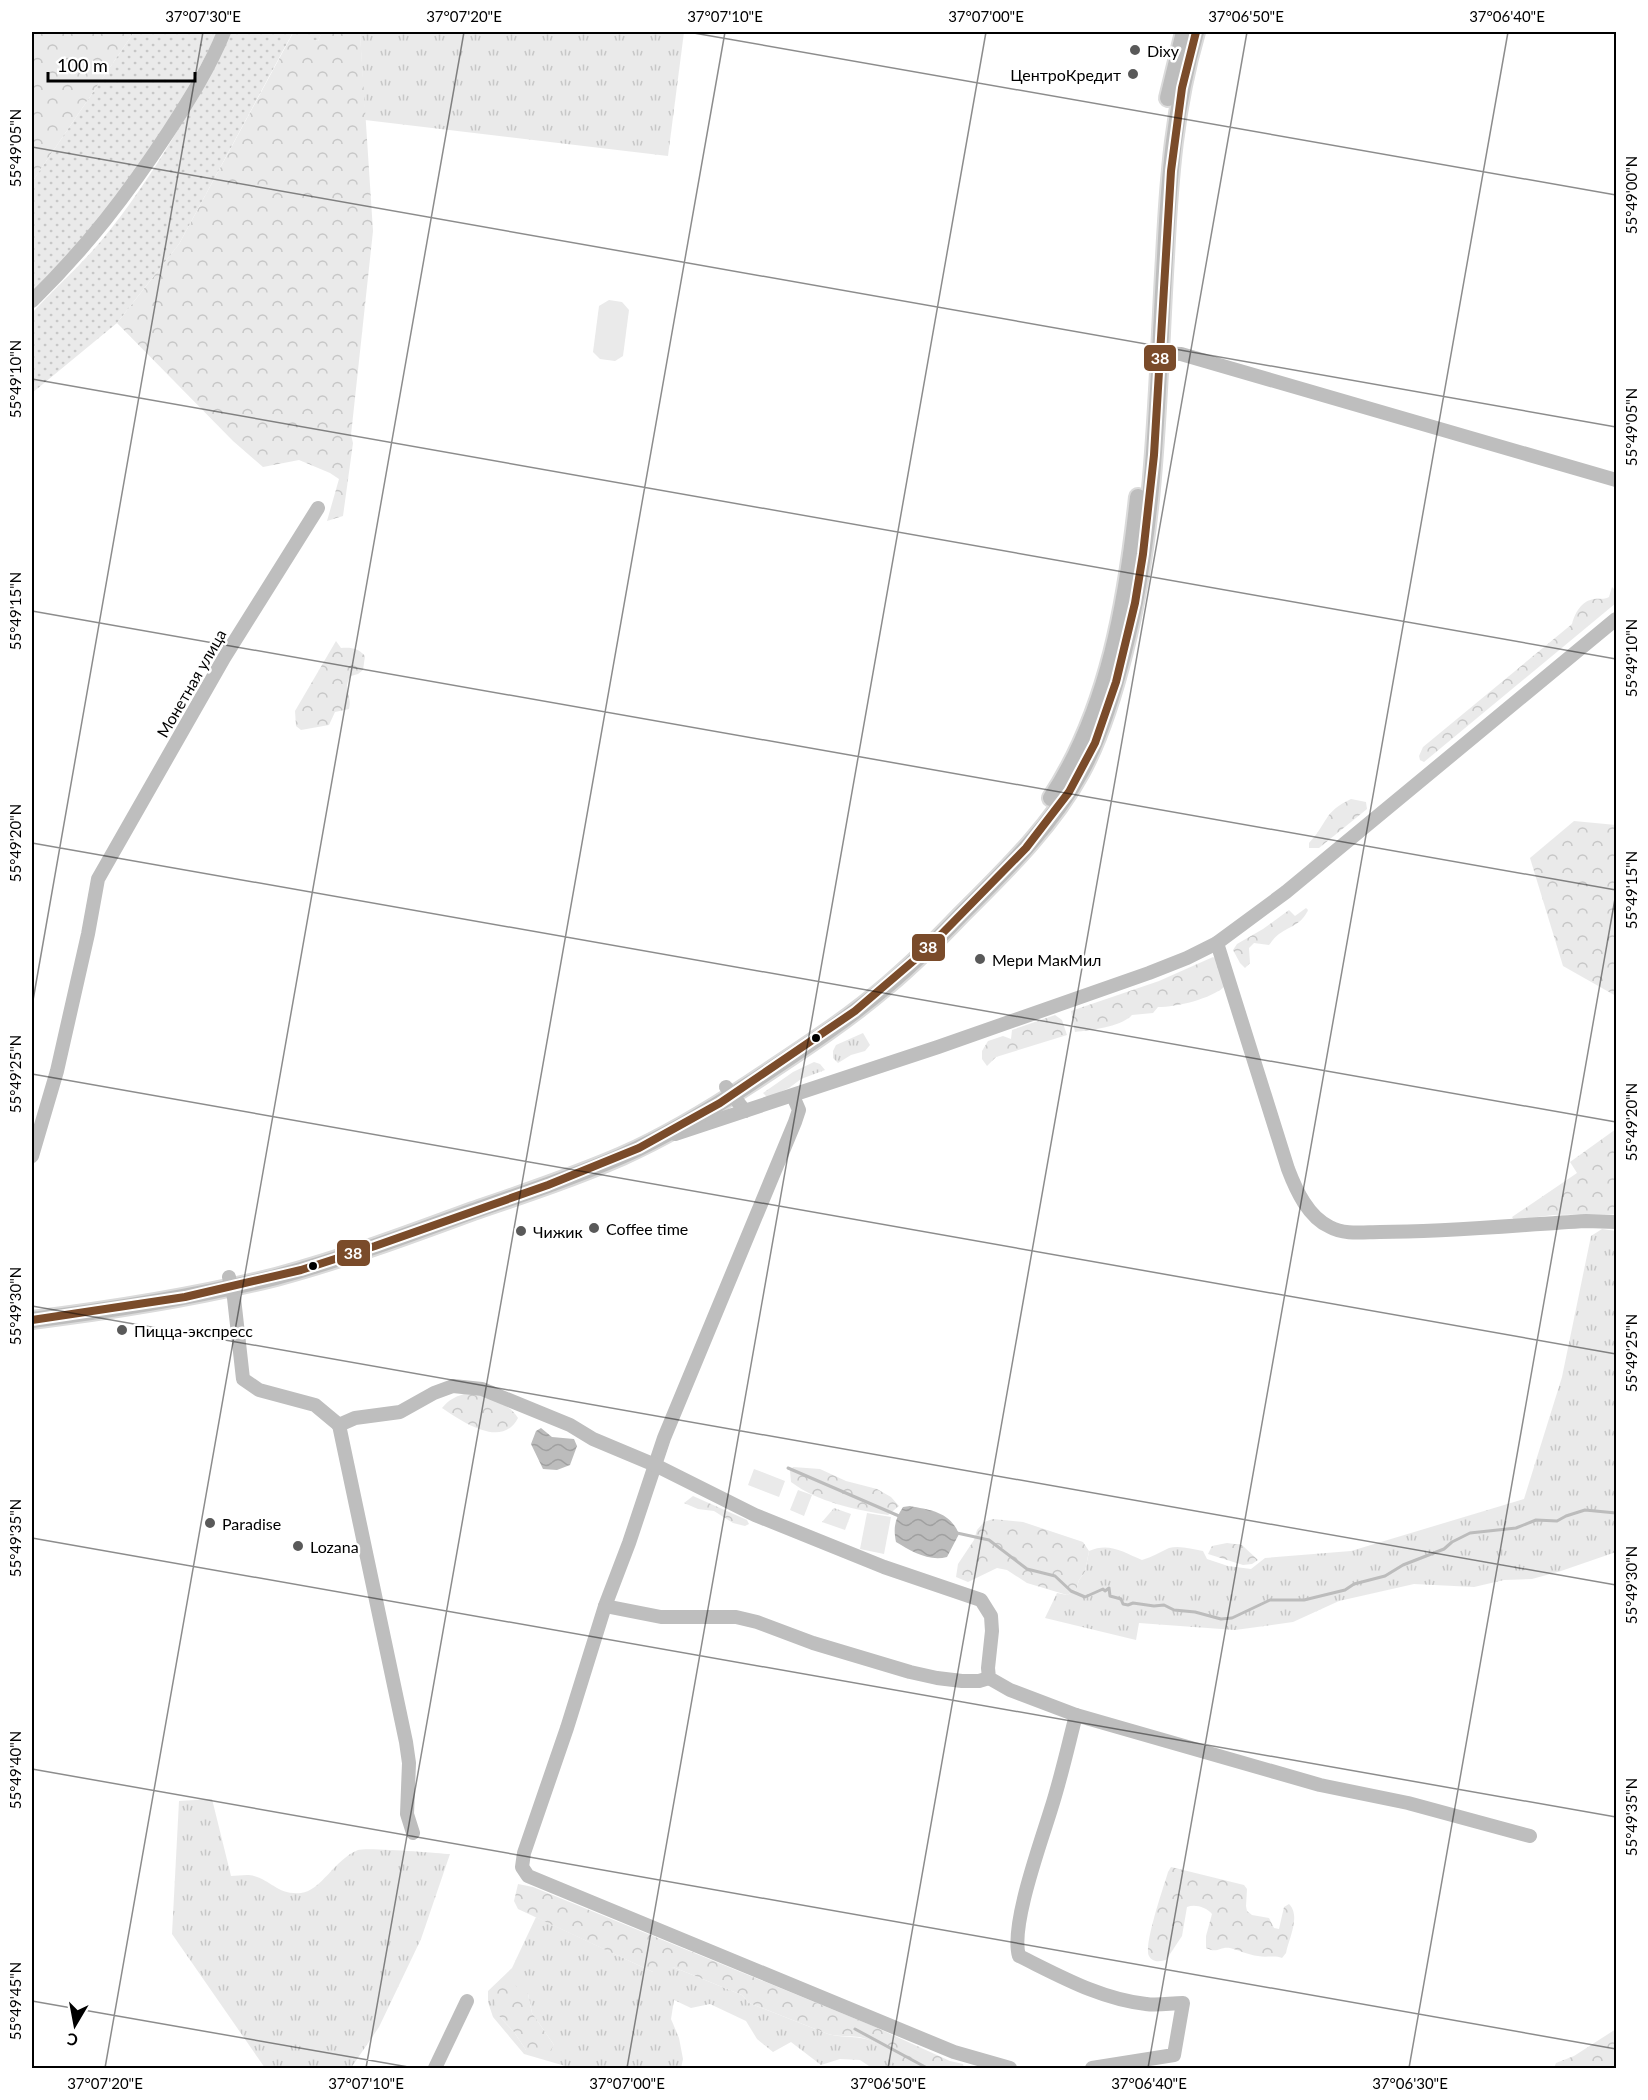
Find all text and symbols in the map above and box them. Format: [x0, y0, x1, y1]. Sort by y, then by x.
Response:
text: 37°07'30"E [165, 7, 241, 25]
text: 37°07'20"E [426, 7, 502, 25]
text: 37°07'10"E [687, 7, 763, 25]
text: 37°07'00"E [948, 7, 1024, 25]
text: 37°06'50"E [1208, 7, 1284, 25]
text: 37°06'40"E [1469, 7, 1545, 25]
place label: Dixy [1147, 41, 1180, 60]
marker: Dixy [1128, 43, 1142, 57]
scale bar [48, 45, 195, 83]
text: 100 m [57, 54, 108, 76]
place label: ЦентроКредит [1010, 65, 1121, 84]
marker: ЦентроКредит [1126, 67, 1140, 81]
text: 55°49'05"N [6, 109, 24, 187]
text: 55°49'00"N [1622, 156, 1640, 234]
text: 55°49'10"N [6, 340, 24, 418]
line badge: 38 [1143, 344, 1177, 372]
text: 38 [1151, 348, 1169, 367]
text: 55°49'05"N [1622, 388, 1640, 466]
text: 55°49'15"N [6, 572, 24, 650]
text: 55°49'10"N [1622, 619, 1640, 697]
street label: Монетная улица [152, 626, 230, 740]
text: 55°49'20"N [6, 804, 24, 882]
text: 55°49'15"N [1622, 851, 1640, 929]
line badge: 38 [911, 933, 946, 962]
text: 38 [919, 937, 937, 956]
place label: Мери МакМил [992, 950, 1101, 969]
marker: Мери МакМил [973, 952, 987, 966]
unlabelled marker [810, 1032, 822, 1044]
text: 55°49'25"N [6, 1035, 24, 1113]
text: 55°49'20"N [1622, 1083, 1640, 1161]
place label: Coffee time [606, 1219, 688, 1238]
marker: Coffee time [587, 1221, 601, 1235]
place label: Чижик [533, 1222, 583, 1241]
marker: Чижик [514, 1224, 528, 1238]
line badge: 38 [336, 1239, 371, 1267]
text: 38 [344, 1243, 362, 1262]
unlabelled marker [307, 1260, 319, 1272]
text: 55°49'30"N [6, 1267, 24, 1345]
text: 55°49'25"N [1622, 1314, 1640, 1392]
place label: Пицца-экспресс [134, 1321, 253, 1340]
marker: Пицца-экспресс [115, 1323, 129, 1337]
text: 55°49'35"N [6, 1499, 24, 1577]
place label: Paradise [222, 1514, 281, 1533]
marker: Paradise [203, 1516, 217, 1530]
place label: Lozana [310, 1537, 359, 1556]
marker: Lozana [291, 1539, 305, 1553]
text: 55°49'30"N [1622, 1546, 1640, 1624]
text: 55°49'40"N [6, 1731, 24, 1809]
text: 55°49'35"N [1622, 1778, 1640, 1856]
text: 55°49'45"N [6, 1962, 24, 2040]
north arrow [45, 1995, 105, 2055]
text: С [65, 2030, 79, 2051]
text: 37°07'20"E [67, 2074, 143, 2092]
text: 37°07'10"E [328, 2074, 404, 2092]
text: 37°07'00"E [589, 2074, 665, 2092]
text: 37°06'50"E [850, 2074, 926, 2092]
text: 37°06'40"E [1111, 2074, 1187, 2092]
text: 37°06'30"E [1372, 2074, 1448, 2092]

